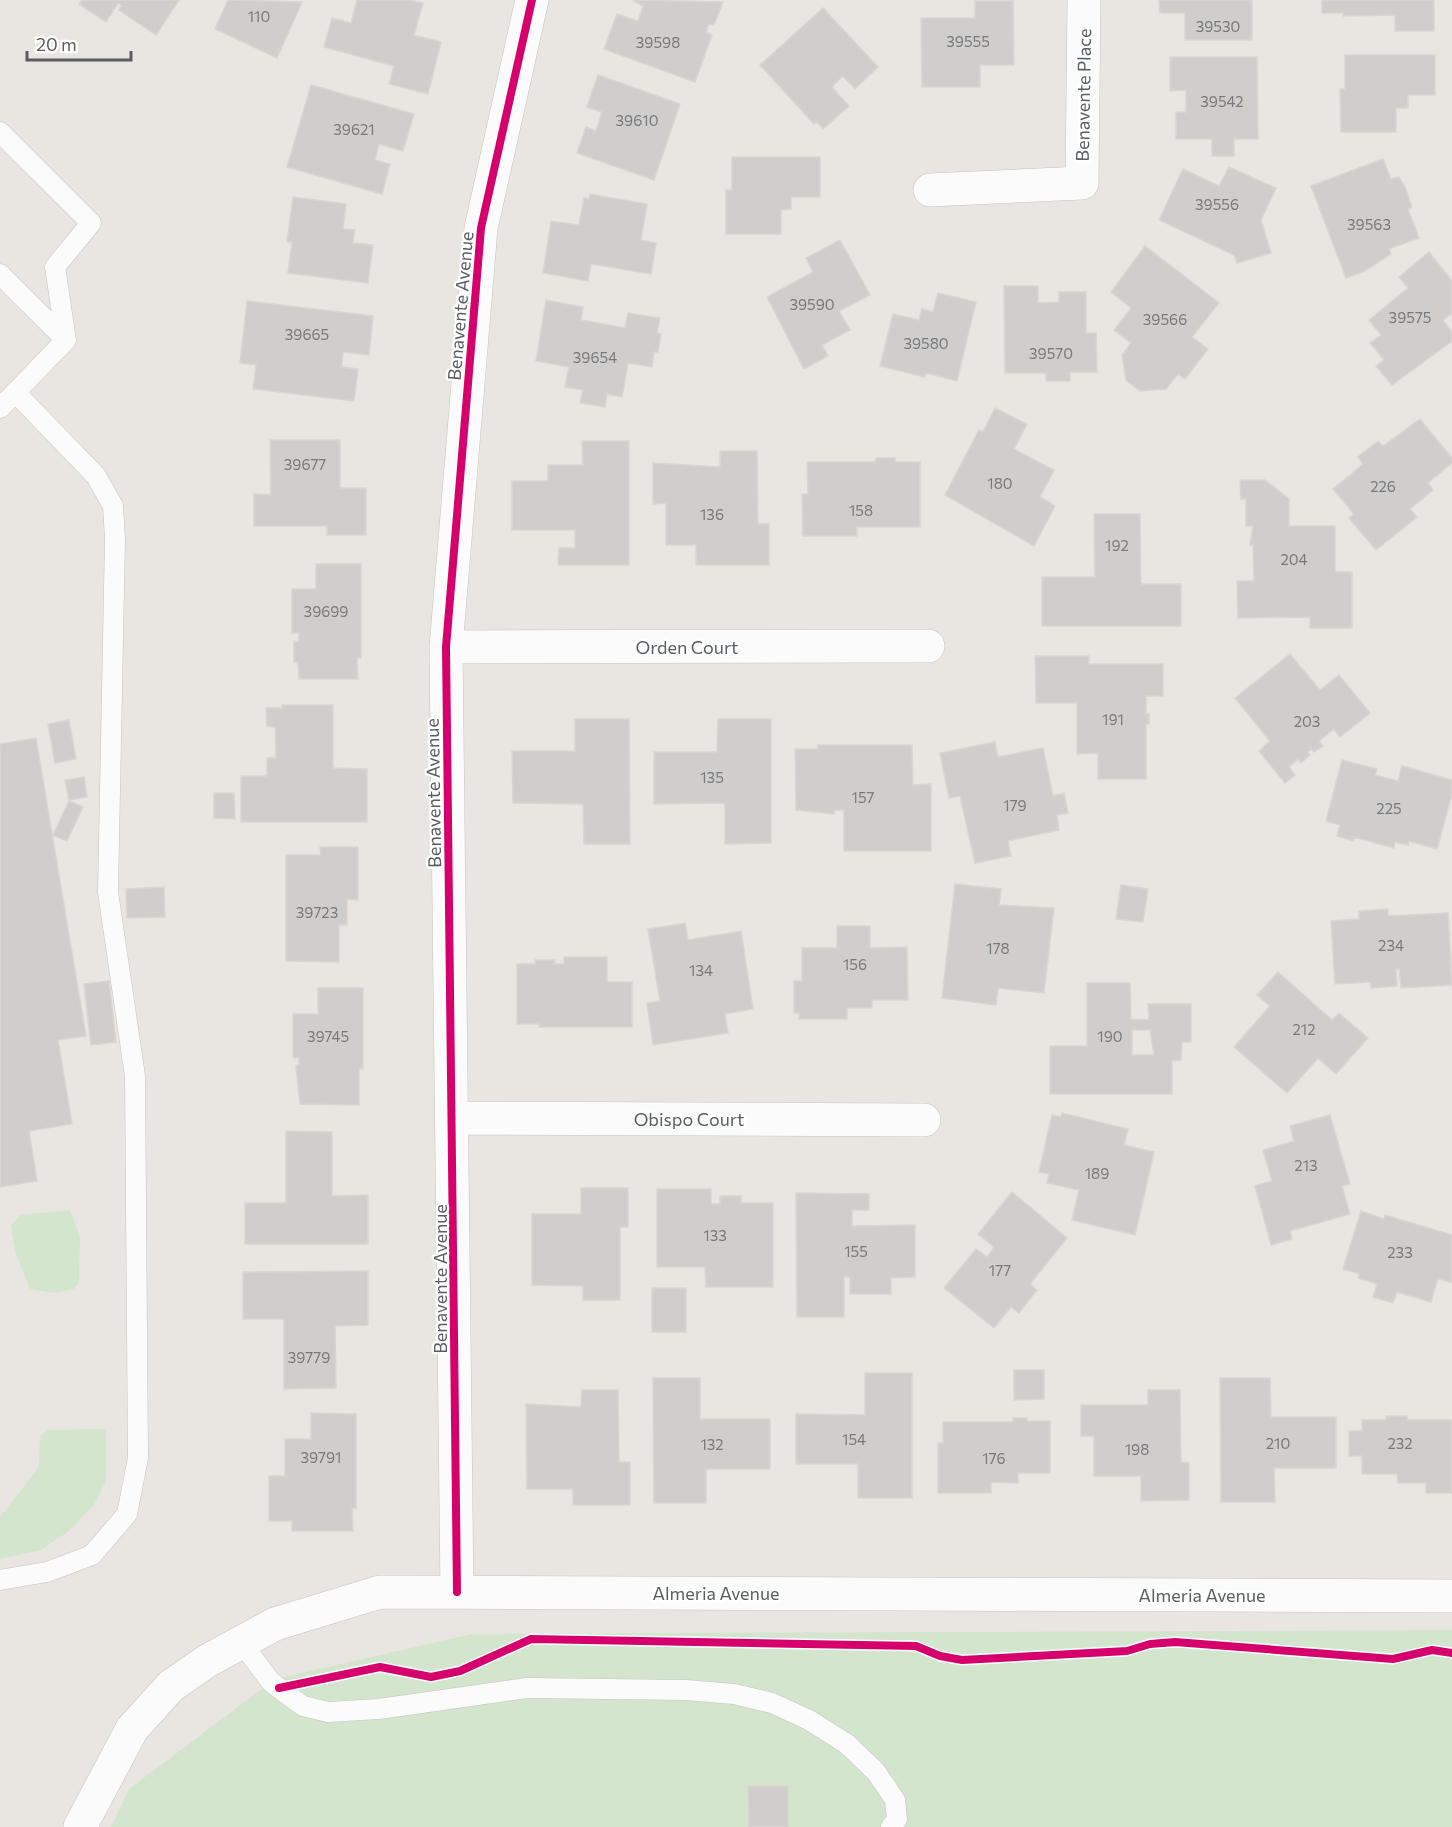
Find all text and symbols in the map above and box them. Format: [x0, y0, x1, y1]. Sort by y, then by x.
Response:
house number: 110 [248, 7, 270, 25]
house number: 39530 [1196, 17, 1240, 35]
scale bar [27, 24, 130, 62]
street label: Benavente Place [1071, 28, 1095, 162]
house number: 39555 [946, 32, 990, 50]
text: 20 m [36, 33, 77, 55]
house number: 39598 [636, 33, 680, 51]
house number: 39542 [1200, 92, 1244, 110]
house number: 39610 [616, 111, 658, 129]
house number: 39621 [333, 120, 375, 138]
house number: 39556 [1195, 195, 1239, 213]
house number: 39563 [1347, 215, 1391, 233]
street label: Benavente Avenue [443, 231, 477, 381]
house number: 39590 [789, 295, 835, 313]
house number: 39575 [1389, 308, 1431, 326]
house number: 39566 [1143, 310, 1187, 328]
house number: 39665 [285, 325, 329, 343]
house number: 39580 [903, 334, 949, 352]
house number: 39570 [1029, 344, 1073, 362]
house number: 39654 [573, 348, 617, 366]
house number: 39677 [284, 455, 326, 473]
house number: 180 [987, 474, 1013, 492]
house number: 226 [1370, 477, 1396, 495]
house number: 158 [849, 501, 873, 519]
house number: 136 [700, 505, 724, 523]
house number: 192 [1105, 536, 1129, 554]
house number: 204 [1280, 550, 1308, 568]
house number: 39699 [304, 602, 348, 620]
street label: Orden Court [636, 636, 738, 658]
house number: 191 [1102, 710, 1124, 728]
house number: 203 [1294, 712, 1320, 730]
street label: Benavente Avenue [421, 718, 445, 868]
house number: 135 [700, 768, 724, 786]
house number: 157 [852, 788, 875, 806]
house number: 179 [1003, 796, 1027, 814]
house number: 225 [1376, 799, 1402, 817]
house number: 39723 [296, 903, 338, 921]
house number: 234 [1378, 936, 1404, 954]
house number: 178 [986, 939, 1010, 957]
house number: 156 [843, 955, 867, 973]
house number: 134 [689, 961, 713, 979]
house number: 212 [1292, 1020, 1316, 1038]
house number: 39745 [307, 1027, 349, 1045]
house number: 190 [1097, 1027, 1123, 1045]
street label: Obispo Court [634, 1108, 744, 1130]
house number: 213 [1294, 1156, 1318, 1174]
house number: 189 [1085, 1164, 1109, 1182]
street label: Benavente Avenue [429, 1204, 451, 1354]
house number: 133 [703, 1226, 727, 1244]
house number: 155 [844, 1242, 868, 1260]
house number: 233 [1387, 1243, 1413, 1261]
house number: 177 [989, 1261, 1011, 1279]
house number: 39779 [288, 1348, 330, 1366]
house number: 154 [842, 1430, 866, 1448]
house number: 210 [1266, 1434, 1290, 1452]
house number: 232 [1387, 1434, 1413, 1452]
house number: 132 [700, 1435, 724, 1453]
house number: 198 [1125, 1440, 1149, 1458]
house number: 39791 [301, 1448, 342, 1466]
house number: 176 [982, 1449, 1006, 1467]
street label: Almeria Avenue [653, 1582, 779, 1604]
street label: Almeria Avenue [1139, 1584, 1265, 1606]

